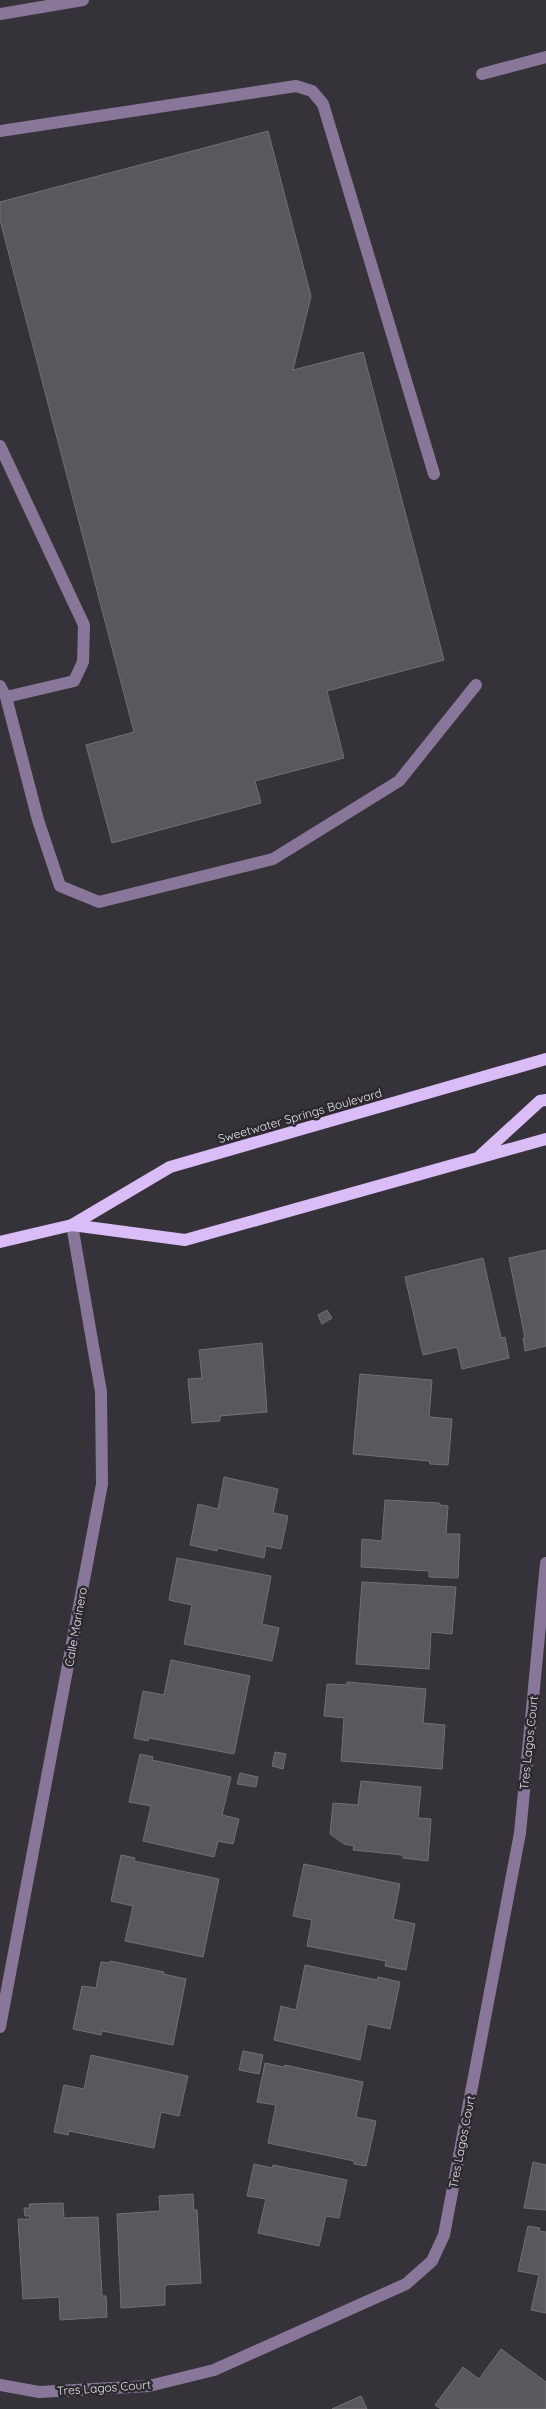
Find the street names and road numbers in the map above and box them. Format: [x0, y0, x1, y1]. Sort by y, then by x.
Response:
street label: Sweetwater Springs Boulevard [216, 1085, 384, 1146]
street label: Calle Marinero [61, 1586, 90, 1668]
street label: Tres Lagos Court [516, 1695, 541, 1791]
street label: Tres Lagos Court [445, 2094, 478, 2190]
street label: Tres Lagos Court [56, 2377, 151, 2398]

